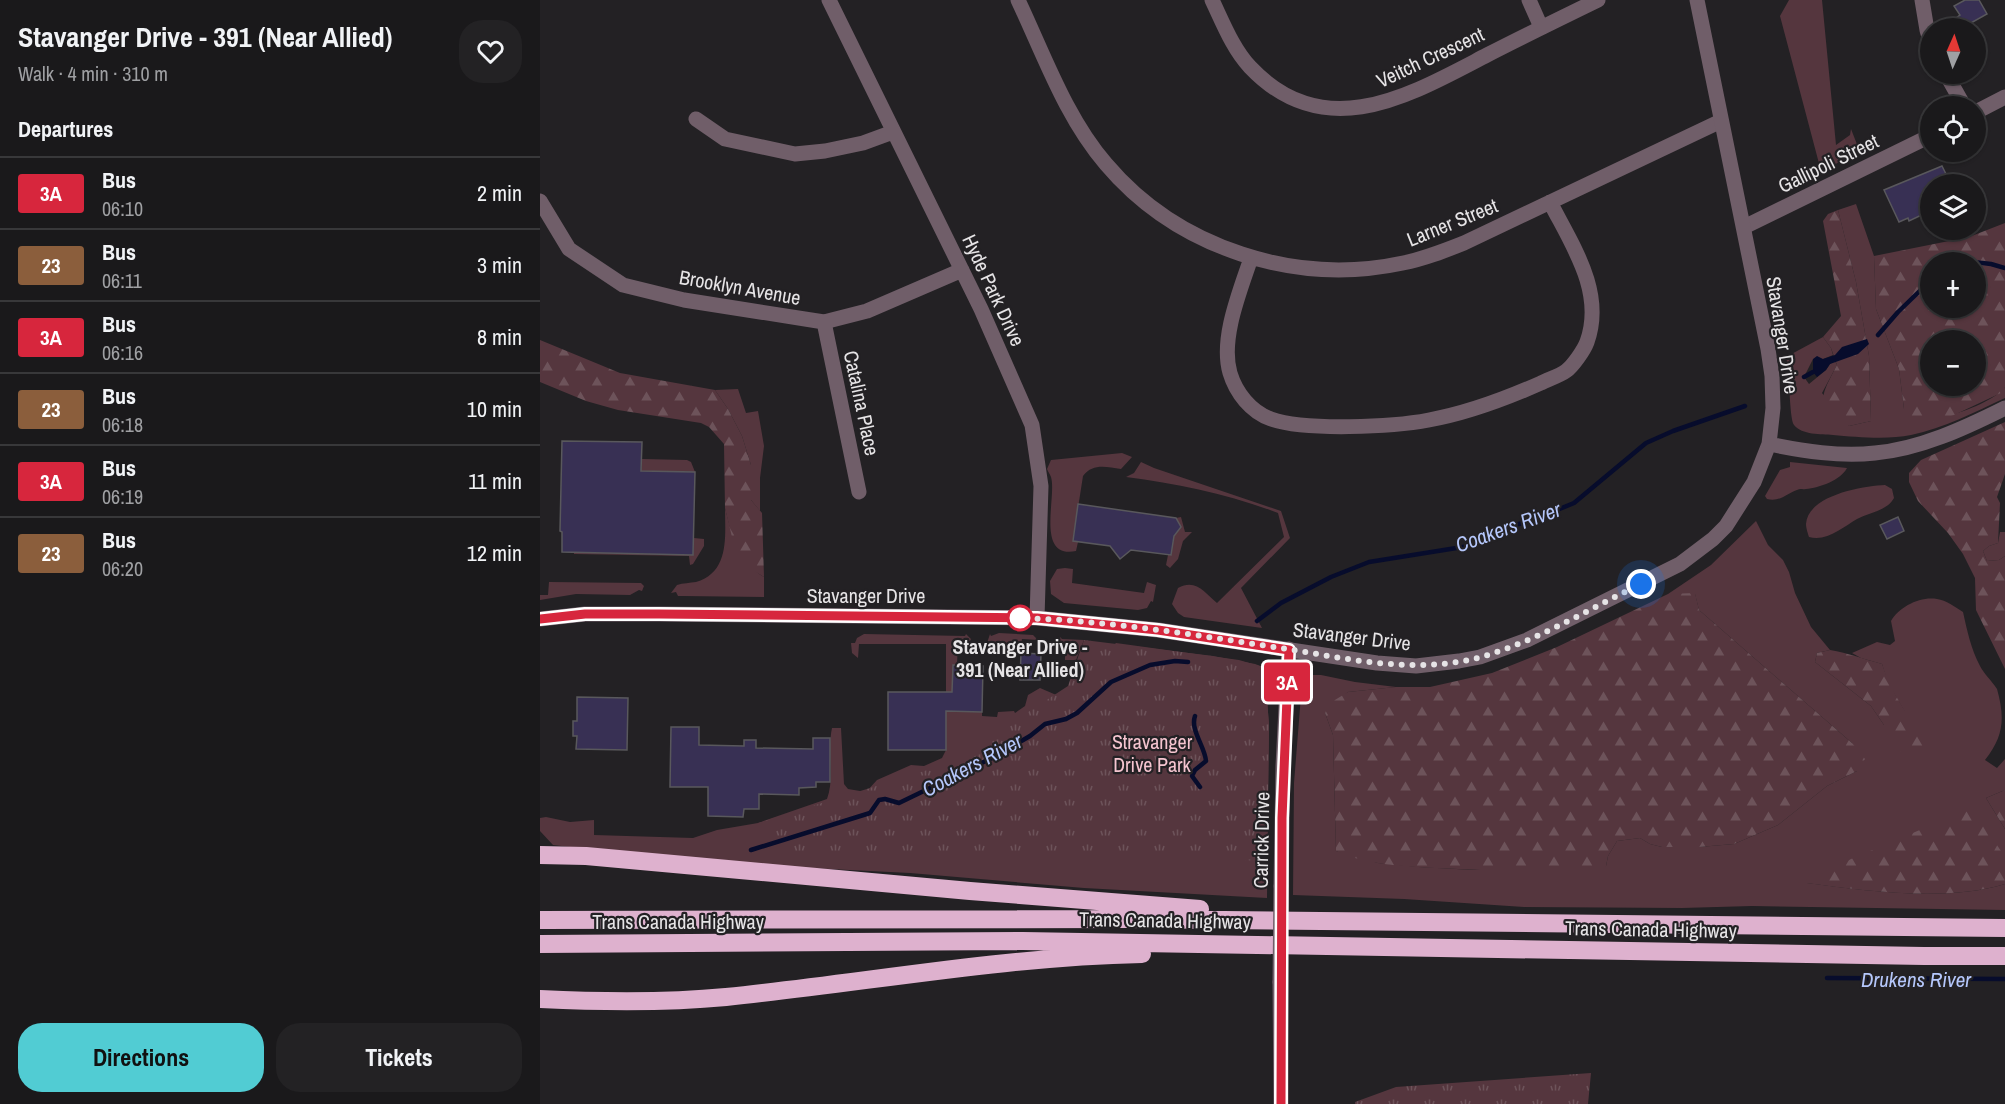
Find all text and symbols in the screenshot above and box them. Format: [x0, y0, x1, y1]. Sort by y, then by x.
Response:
text: Stavanger Drive - 391 (Near Allied) [18, 18, 392, 56]
north arrow [1920, 18, 1986, 84]
map controls [1920, 18, 1986, 396]
button: heart [459, 20, 522, 83]
street label: Veitch Crescent [1372, 20, 1489, 94]
text: Walk · 4 min · 310 m [18, 60, 168, 87]
button: locate [1920, 96, 1986, 162]
text: Departures [18, 114, 113, 144]
street label: Gallipoli Street [1773, 127, 1883, 199]
text: Bus [102, 165, 136, 195]
button: layers [1920, 174, 1986, 240]
text: 2 min [477, 178, 522, 208]
text: 3A [40, 179, 62, 208]
street label: Larner Street [1403, 191, 1502, 252]
text: 06:10 [102, 195, 143, 222]
street label: Hyde Park Drive [956, 230, 1032, 350]
text: Bus [102, 237, 136, 267]
text: 3 min [477, 250, 522, 280]
text: 23 [41, 251, 61, 280]
button: + [1920, 252, 1986, 318]
street label: Brooklyn Avenue [677, 263, 803, 311]
text: 06:11 [102, 267, 142, 294]
street label: Stavanger Drive [1760, 274, 1806, 396]
text: Bus [102, 309, 136, 339]
text: 8 min [477, 322, 522, 352]
text: 3A [40, 323, 62, 352]
button: − [1920, 330, 1986, 396]
text: 06:16 [102, 339, 143, 366]
street label: Catalina Place [838, 348, 886, 458]
text: Bus [102, 381, 136, 411]
text: 10 min [467, 394, 522, 424]
text: 23 [41, 395, 61, 424]
text: 06:18 [102, 411, 143, 438]
text: Bus [102, 453, 136, 483]
text: 11 min [468, 466, 522, 496]
text: 3A [40, 467, 62, 496]
text: 06:19 [102, 483, 143, 510]
water label: Coakers River [1451, 494, 1566, 559]
text: Bus [102, 525, 136, 555]
text: 12 min [467, 538, 522, 568]
text: 23 [41, 539, 61, 568]
text: 06:20 [102, 555, 143, 582]
your location [1626, 569, 1656, 599]
street label: Stavanger Drive [807, 582, 925, 609]
marker: Stavanger Drive - 391 (Near Allied) [1007, 605, 1033, 631]
street label: Stavanger Drive [1292, 615, 1412, 657]
place label: Stavanger Drive - 391 (Near Allied) [953, 633, 1088, 683]
line badge: 3A [1260, 662, 1314, 702]
text: 3A [1276, 668, 1298, 697]
water label: Coakers River [917, 726, 1029, 804]
park label: Stravanger Drive Park [1112, 728, 1193, 778]
street label: Carrick Drive [1247, 791, 1275, 889]
street label: Trans Canada Highway [1079, 905, 1252, 935]
street label: Trans Canada Highway [592, 908, 765, 935]
street label: Trans Canada Highway [1565, 914, 1738, 944]
water label: Drukens River [1861, 965, 1972, 994]
button: Directions [18, 1023, 264, 1092]
button: Tickets [276, 1023, 522, 1092]

